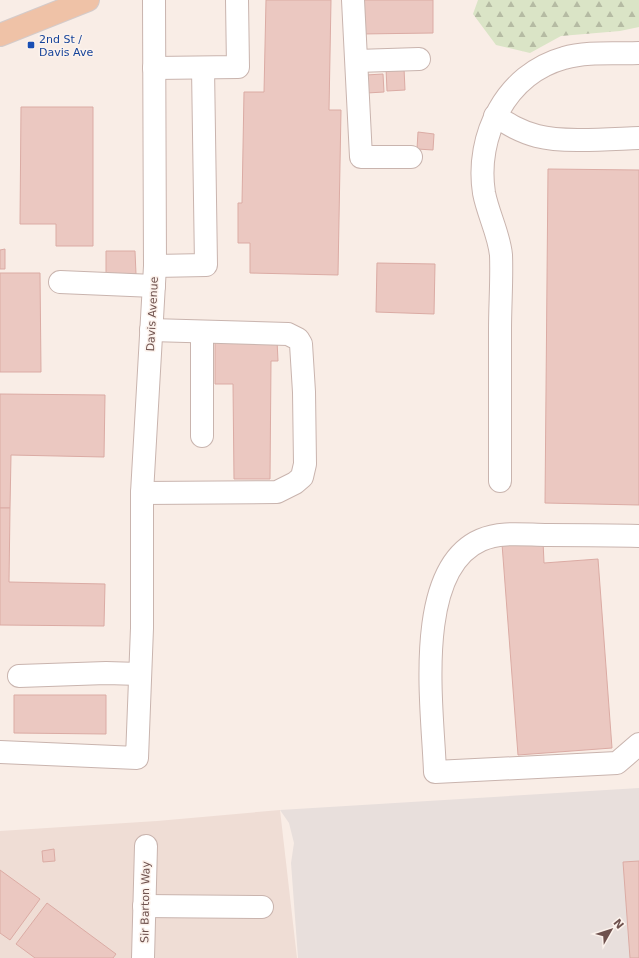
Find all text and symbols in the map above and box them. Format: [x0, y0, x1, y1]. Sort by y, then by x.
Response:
place label: 2nd St / Davis Ave [39, 33, 93, 59]
marker: 2nd St / Davis Ave [26, 40, 36, 50]
street label: Davis Avenue [144, 276, 161, 352]
street label: Sir Barton Way [138, 861, 153, 943]
north arrow [591, 910, 631, 950]
text: N [610, 916, 626, 932]

